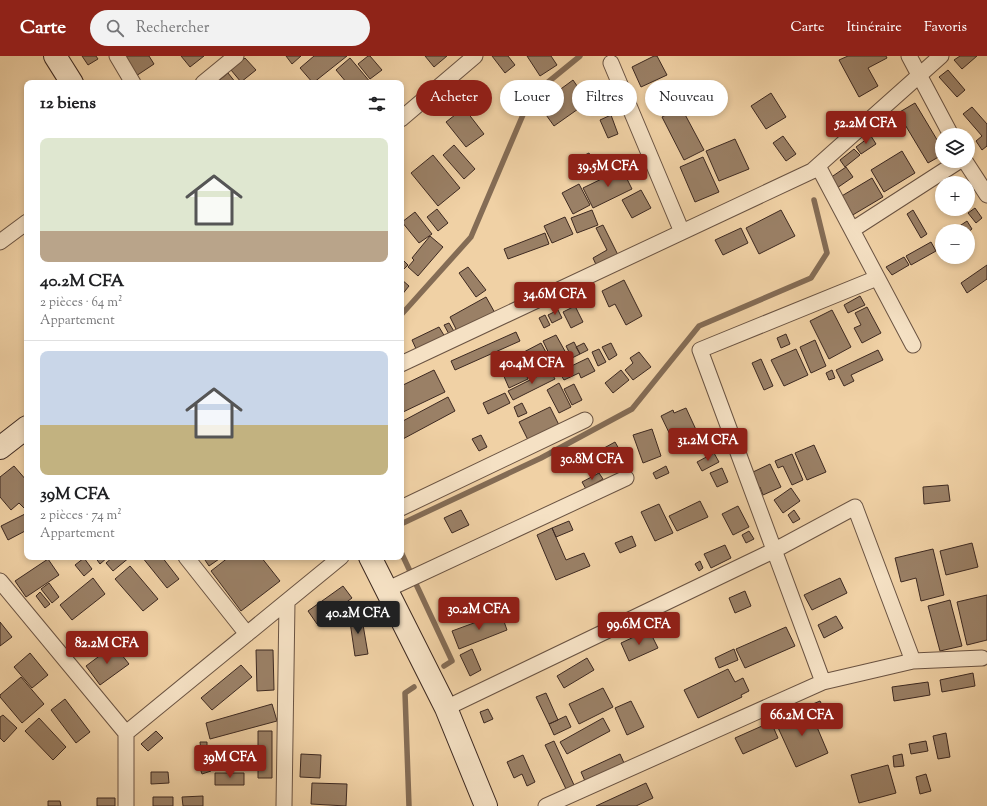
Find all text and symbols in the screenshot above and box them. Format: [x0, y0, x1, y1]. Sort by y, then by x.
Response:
search box [90, 10, 370, 46]
text: Carte [20, 15, 66, 42]
icon: search [104, 17, 126, 39]
text: Rechercher [136, 18, 209, 39]
text: Carte [791, 18, 824, 38]
text: Itinéraire [846, 18, 902, 38]
text: Favoris [924, 18, 967, 38]
chip: Acheter [416, 80, 492, 116]
chip: Louer [500, 80, 564, 116]
chip: Filtres [572, 80, 637, 116]
chip: Nouveau [645, 80, 728, 116]
text: 12 biens [40, 92, 96, 116]
icon: filters [366, 93, 388, 115]
pin: 52.2M CFA [820, 111, 912, 145]
text: 52.2M CFA [835, 115, 897, 133]
map controls [935, 128, 975, 264]
button: layers [935, 128, 975, 168]
pin: 39.5M CFA [562, 154, 654, 188]
text: 39.5M CFA [577, 158, 639, 176]
icon: home [178, 164, 250, 236]
button: + [935, 176, 975, 216]
button: − [935, 224, 975, 264]
text: 40.2M CFA [40, 270, 124, 294]
pin: 34.6M CFA [509, 282, 601, 316]
text: 34.6M CFA [523, 286, 587, 304]
text: 2 pièces · 64 m² [40, 294, 122, 312]
text: Appartement [40, 312, 115, 330]
pin: 40.4M CFA [486, 351, 578, 385]
text: 40.4M CFA [500, 355, 565, 373]
icon: home [178, 377, 250, 449]
pin: 31.2M CFA [662, 428, 754, 462]
text: 31.2M CFA [677, 432, 739, 450]
pin: 30.8M CFA [546, 447, 638, 481]
text: 30.8M CFA [560, 451, 624, 469]
text: 39M CFA [40, 483, 110, 507]
text: 2 pièces · 74 m² [40, 507, 122, 525]
text: Appartement [40, 525, 115, 543]
pin: 30.2M CFA [433, 597, 525, 631]
pin: 40.2M CFA [312, 601, 404, 635]
text: 30.2M CFA [447, 601, 511, 619]
text: 40.2M CFA [326, 605, 390, 623]
pin: 99.6M CFA [593, 612, 685, 646]
text: 99.6M CFA [607, 616, 671, 634]
pin: 82.2M CFA [61, 631, 153, 665]
text: 82.2M CFA [75, 635, 139, 653]
pin: 66.2M CFA [756, 703, 848, 737]
text: 66.2M CFA [770, 707, 834, 725]
pin: 39M CFA [193, 745, 267, 779]
text: 39M CFA [203, 749, 257, 767]

